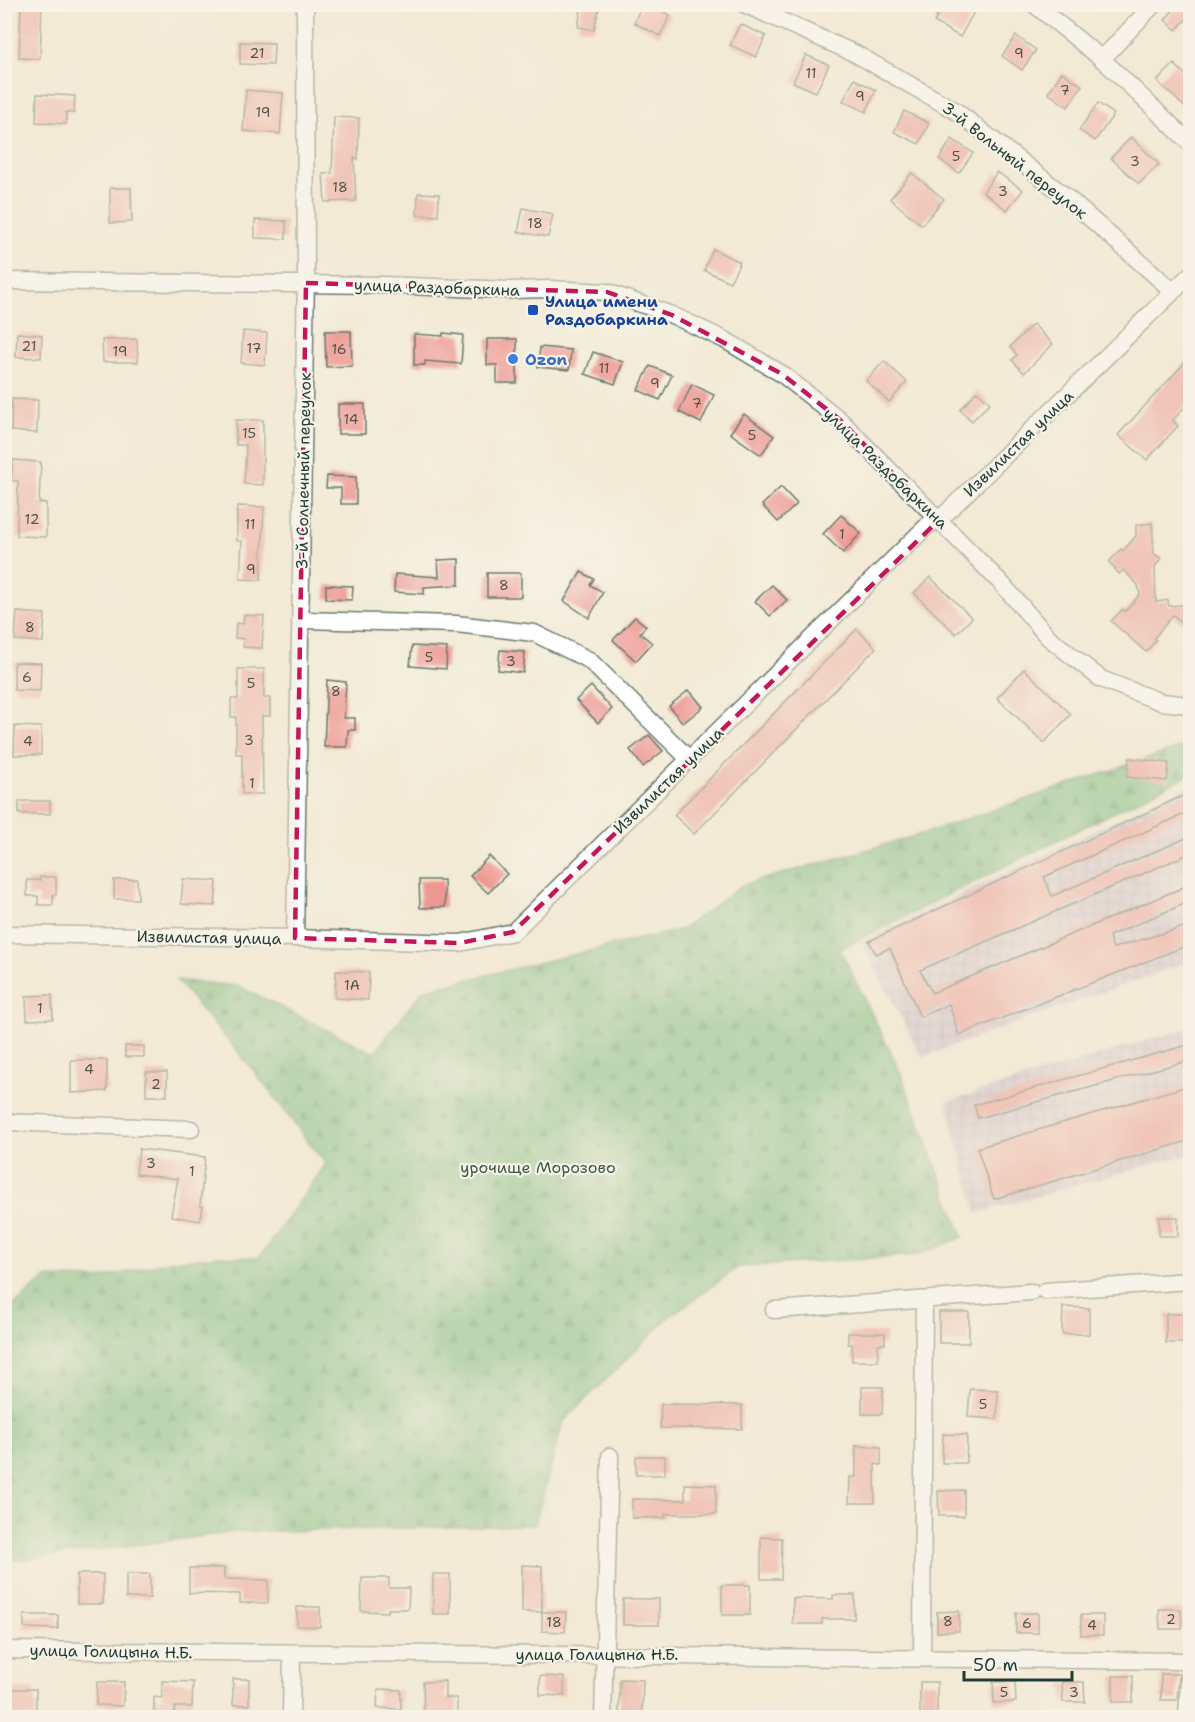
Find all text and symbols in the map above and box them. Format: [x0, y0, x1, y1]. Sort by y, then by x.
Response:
house number: 21 [250, 44, 264, 62]
house number: 9 [1014, 44, 1024, 62]
house number: 11 [805, 64, 817, 82]
house number: 7 [1060, 81, 1070, 99]
house number: 9 [855, 87, 865, 105]
street label: 3-й Вольный переулок [939, 98, 1091, 222]
house number: 19 [255, 103, 271, 121]
house number: 5 [952, 147, 960, 165]
house number: 3 [1130, 152, 1140, 170]
house number: 18 [332, 178, 348, 196]
house number: 3 [998, 183, 1008, 199]
house number: 18 [527, 214, 543, 232]
street label: улица Раздобаркина [354, 274, 520, 301]
place label: Улица имени Раздобаркина [545, 291, 668, 330]
marker: Улица имени Раздобаркина [526, 303, 540, 317]
house number: 21 [22, 337, 36, 355]
house number: 17 [247, 339, 261, 357]
house number: 16 [331, 340, 347, 358]
house number: 19 [112, 342, 128, 360]
place label: Ozon [525, 349, 568, 370]
marker: Ozon [506, 352, 520, 366]
house number: 11 [598, 359, 610, 377]
street label: 3-й Солнечный переулок [291, 372, 316, 570]
house number: 9 [650, 374, 660, 392]
street label: Извилистая улица [959, 385, 1078, 501]
house number: 7 [692, 394, 702, 412]
street label: улица Раздобаркина [819, 403, 953, 534]
house number: 14 [343, 410, 359, 428]
house number: 15 [242, 424, 256, 442]
house number: 5 [748, 426, 756, 444]
house number: 12 [25, 510, 39, 528]
house number: 11 [244, 515, 256, 533]
house number: 1 [839, 525, 845, 543]
house number: 9 [246, 560, 256, 578]
house number: 8 [499, 576, 509, 594]
house number: 8 [25, 618, 35, 636]
house number: 5 [425, 648, 433, 666]
house number: 3 [506, 652, 516, 670]
house number: 6 [22, 668, 32, 686]
house number: 5 [247, 674, 255, 692]
house number: 8 [331, 682, 341, 700]
street label: Извилистая улица [609, 722, 728, 838]
house number: 3 [244, 731, 254, 749]
house number: 4 [23, 732, 33, 750]
house number: 1 [249, 774, 255, 792]
street label: Извилистая улица [136, 926, 282, 949]
house number: 1А [344, 976, 360, 994]
house number: 1 [37, 999, 43, 1017]
house number: 4 [84, 1060, 94, 1078]
house number: 2 [151, 1075, 161, 1093]
house number: 3 [146, 1154, 156, 1172]
park label: урочище Морозово [460, 1157, 616, 1178]
house number: 1 [189, 1162, 195, 1180]
house number: 5 [979, 1395, 987, 1413]
house number: 2 [1166, 1610, 1176, 1628]
house number: 8 [943, 1612, 953, 1630]
house number: 18 [546, 1613, 562, 1631]
house number: 6 [1022, 1614, 1032, 1632]
house number: 4 [1087, 1616, 1097, 1634]
street label: улица Голицына Н.Б. [29, 1640, 193, 1663]
street label: улица Голицына Н.Б. [516, 1644, 678, 1665]
scale bar [964, 1644, 1072, 1682]
text: 50 m [973, 1653, 1018, 1677]
house number: 5 [1000, 1683, 1008, 1701]
house number: 3 [1069, 1683, 1079, 1701]

